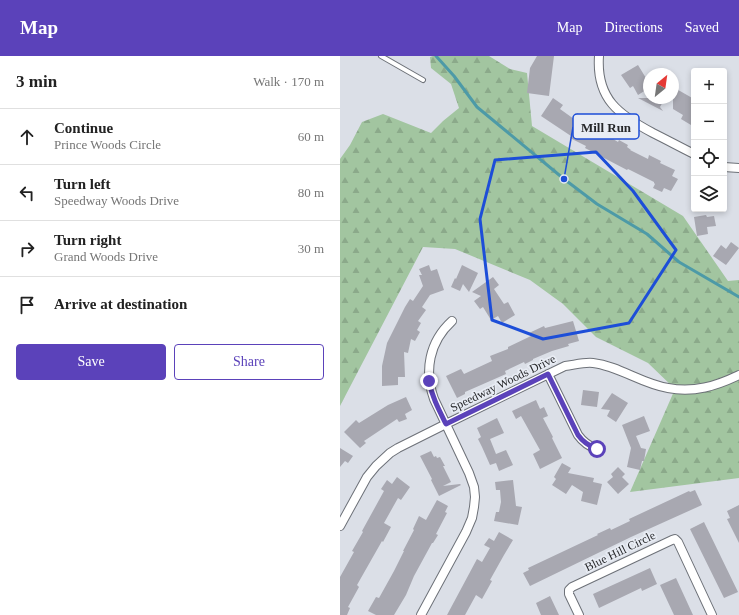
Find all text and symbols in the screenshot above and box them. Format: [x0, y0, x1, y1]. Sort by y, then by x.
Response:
text: Map [20, 17, 58, 38]
text: Map [557, 20, 582, 35]
text: Directions [604, 20, 663, 35]
text: Saved [685, 20, 719, 35]
north arrow [643, 68, 679, 104]
map controls [691, 68, 727, 212]
button: + [691, 68, 727, 104]
text: 3 min [16, 72, 57, 91]
text: Walk · 170 m [253, 74, 324, 89]
button: − [691, 104, 727, 140]
callout: Mill Run [573, 114, 639, 139]
text: Continue [54, 120, 113, 136]
text: Mill Run [581, 120, 632, 135]
icon: ahead [16, 126, 38, 148]
text: 60 m [298, 129, 324, 144]
text: Prince Woods Circle [54, 137, 161, 152]
button: locate [691, 140, 727, 176]
text: Turn left [54, 176, 111, 192]
button: layers [691, 176, 727, 212]
icon: left [16, 182, 38, 204]
text: 80 m [298, 185, 324, 200]
text: Speedway Woods Drive [54, 193, 179, 208]
text: Turn right [54, 232, 121, 248]
icon: right [16, 238, 38, 260]
text: 30 m [298, 241, 324, 256]
text: Grand Woods Drive [54, 249, 158, 264]
icon: arrive [16, 294, 38, 316]
text: Arrive at destination [54, 296, 187, 312]
button: Save [16, 344, 166, 380]
button: Share [174, 344, 324, 380]
street label: Speedway Woods Drive [448, 351, 558, 415]
route end [420, 372, 438, 390]
route start [588, 440, 606, 458]
street label: Blue Hill Circle [582, 528, 658, 574]

